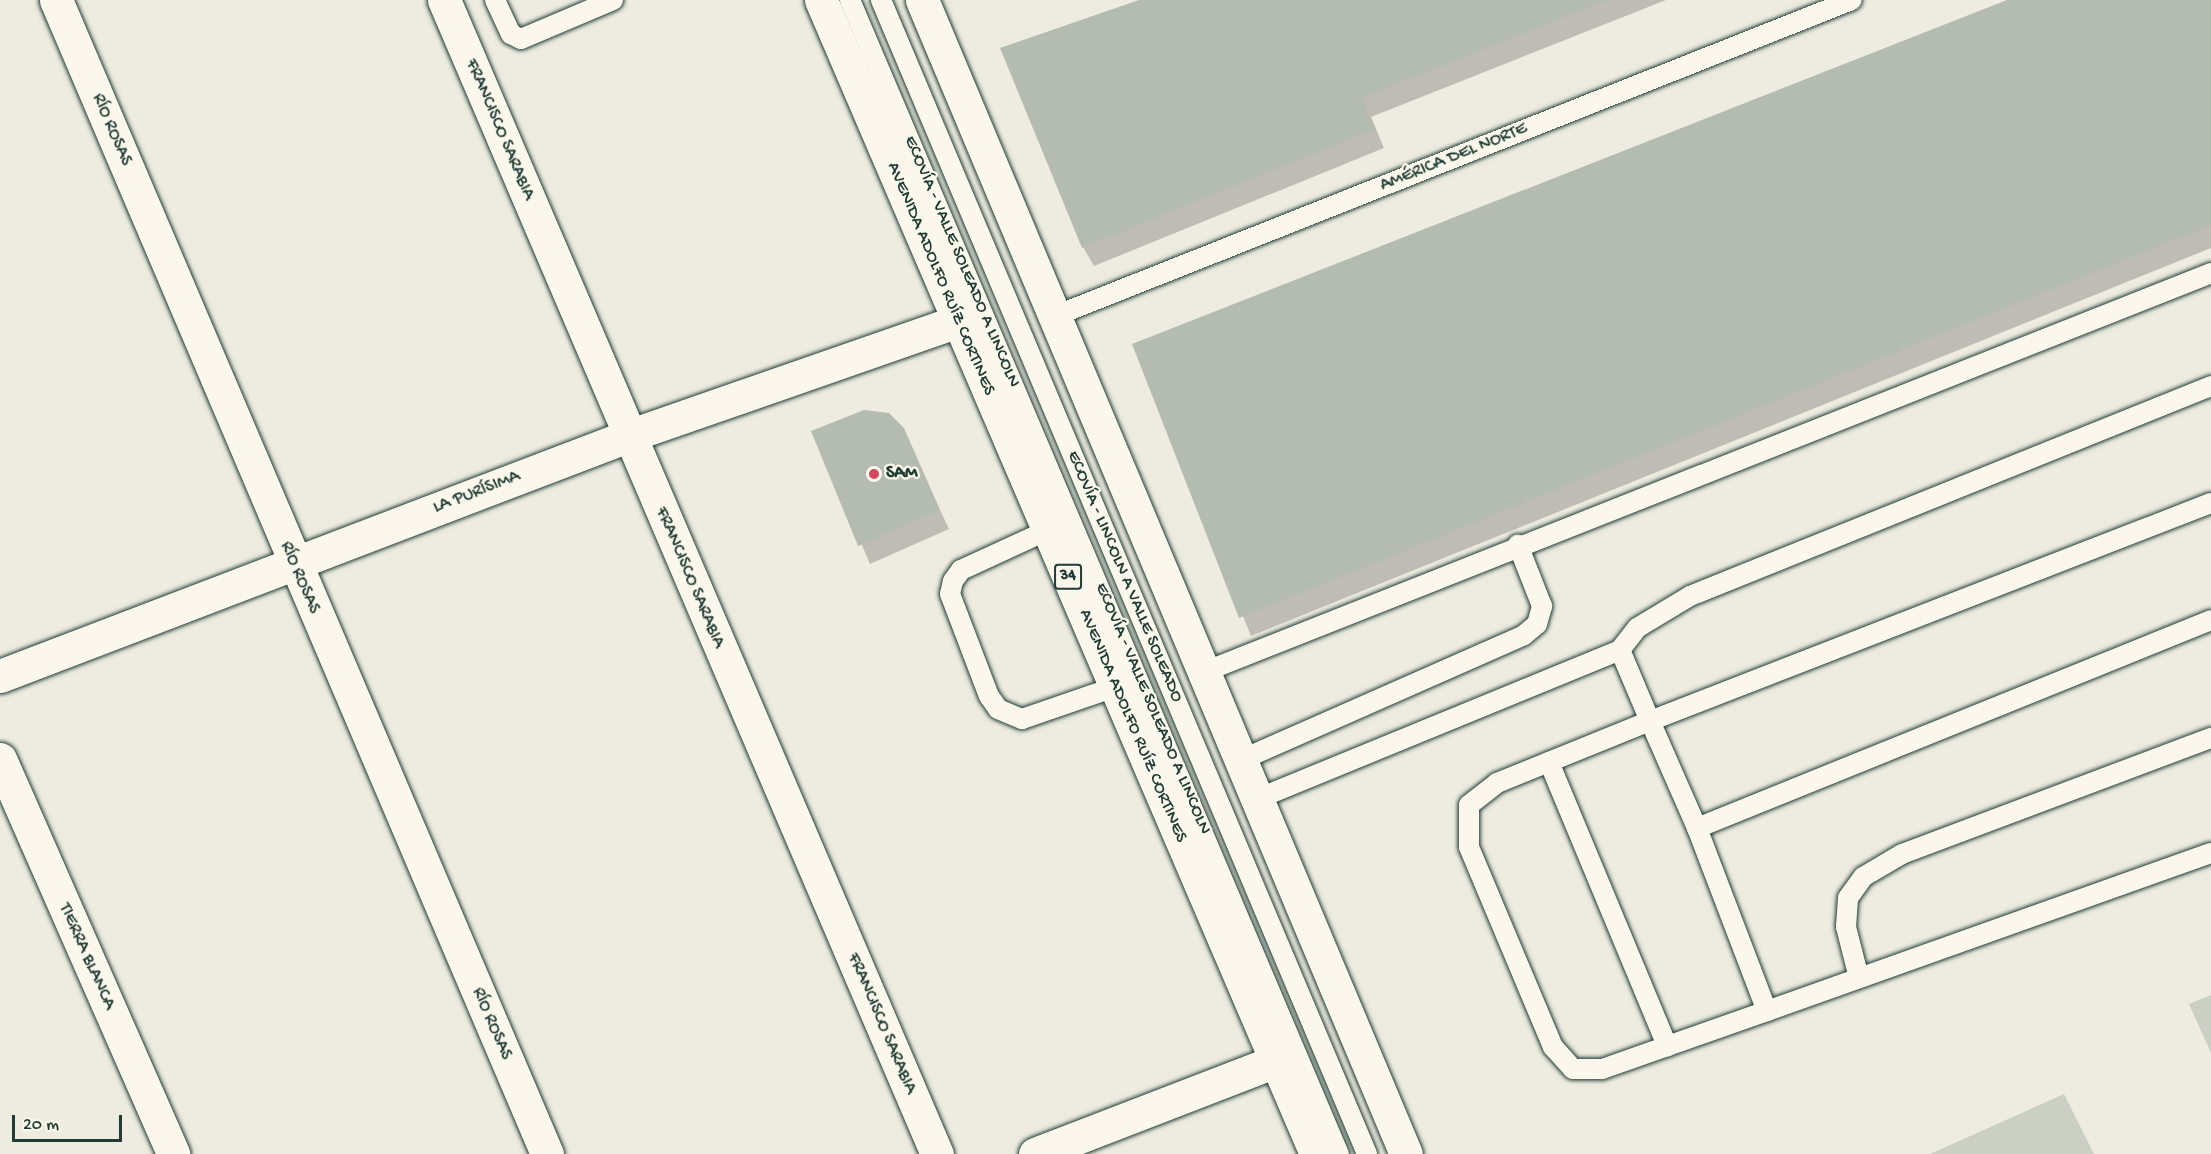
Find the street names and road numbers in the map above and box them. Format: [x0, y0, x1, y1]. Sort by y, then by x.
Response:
street label: FRANCISCO SARABIA [459, 56, 539, 204]
street label: RÍO ROSAS [86, 91, 136, 169]
street label: AMÉRICA DEL NORTE [1377, 119, 1531, 197]
street label: ECOVÍA - VALLE SOLEADO A LINCOLN [898, 133, 1024, 391]
street label: AVENIDA ADOLFO RUÍZ CORTINES [881, 159, 999, 399]
street label: ECOVÍA - LINCOLN A VALLE SOLEADO [1061, 448, 1187, 706]
street label: LA PURÍSIMA [430, 467, 524, 519]
street label: FRANCISCO SARABIA [649, 504, 729, 652]
street label: RÍO ROSAS [274, 539, 324, 617]
road number: 34 [1053, 564, 1083, 590]
street label: ECOVÍA - VALLE SOLEADO A LINCOLN [1089, 580, 1215, 838]
street label: AVENIDA ADOLFO RUÍZ CORTINES [1073, 606, 1191, 846]
street label: TIERRA BLANCA [53, 900, 119, 1014]
street label: FRANCISCO SARABIA [841, 950, 921, 1098]
street label: RÍO ROSAS [466, 985, 516, 1063]

